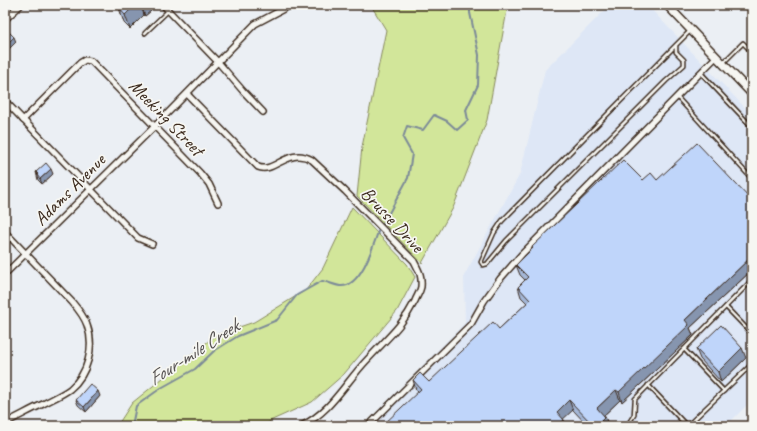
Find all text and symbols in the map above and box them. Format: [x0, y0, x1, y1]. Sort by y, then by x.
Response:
street label: Meeking Street [124, 74, 211, 163]
street label: Adams Avenue [29, 147, 112, 231]
street label: Brusse Drive [356, 182, 430, 259]
water label: Four-mile Creek [143, 312, 247, 391]

